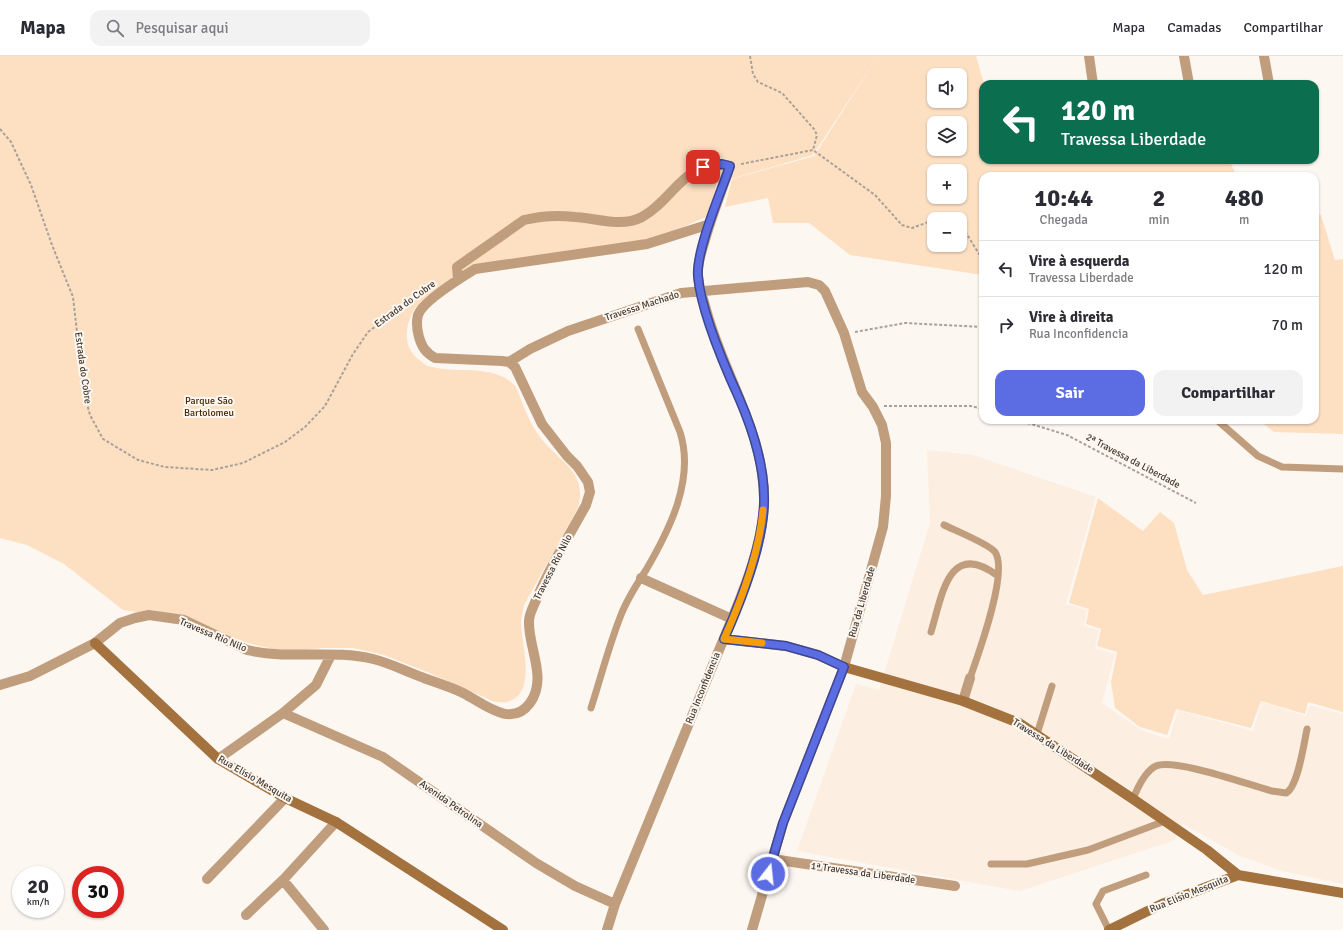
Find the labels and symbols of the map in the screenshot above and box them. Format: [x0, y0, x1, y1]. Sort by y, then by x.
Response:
pin [686, 150, 720, 184]
street label: Estrada do Cobre [372, 278, 438, 330]
street label: Travessa Machado [603, 288, 681, 324]
street label: Estrada do Cobre [72, 331, 94, 405]
park label: Parque São Bartolomeu [184, 395, 234, 419]
street label: 2ª Travessa da Liberdade [1084, 431, 1182, 491]
street label: Travessa Rio Nilo [531, 532, 575, 602]
street label: Rua da Liberdade [846, 565, 878, 639]
street label: Travessa Rio Nilo [177, 615, 249, 655]
street label: Rua Inconfidencia [683, 650, 723, 726]
street label: Travessa da Liberdade [1010, 716, 1096, 776]
street label: Rua Elisio Mesquita [216, 753, 294, 805]
street label: Avenida Petrolina [417, 778, 485, 830]
position arrow [747, 853, 789, 895]
street label: 1ª Travessa da Liberdade [810, 860, 916, 886]
speed limit sign: 30 [72, 866, 124, 918]
street label: Rua Elisio Mesquita [1148, 873, 1230, 915]

